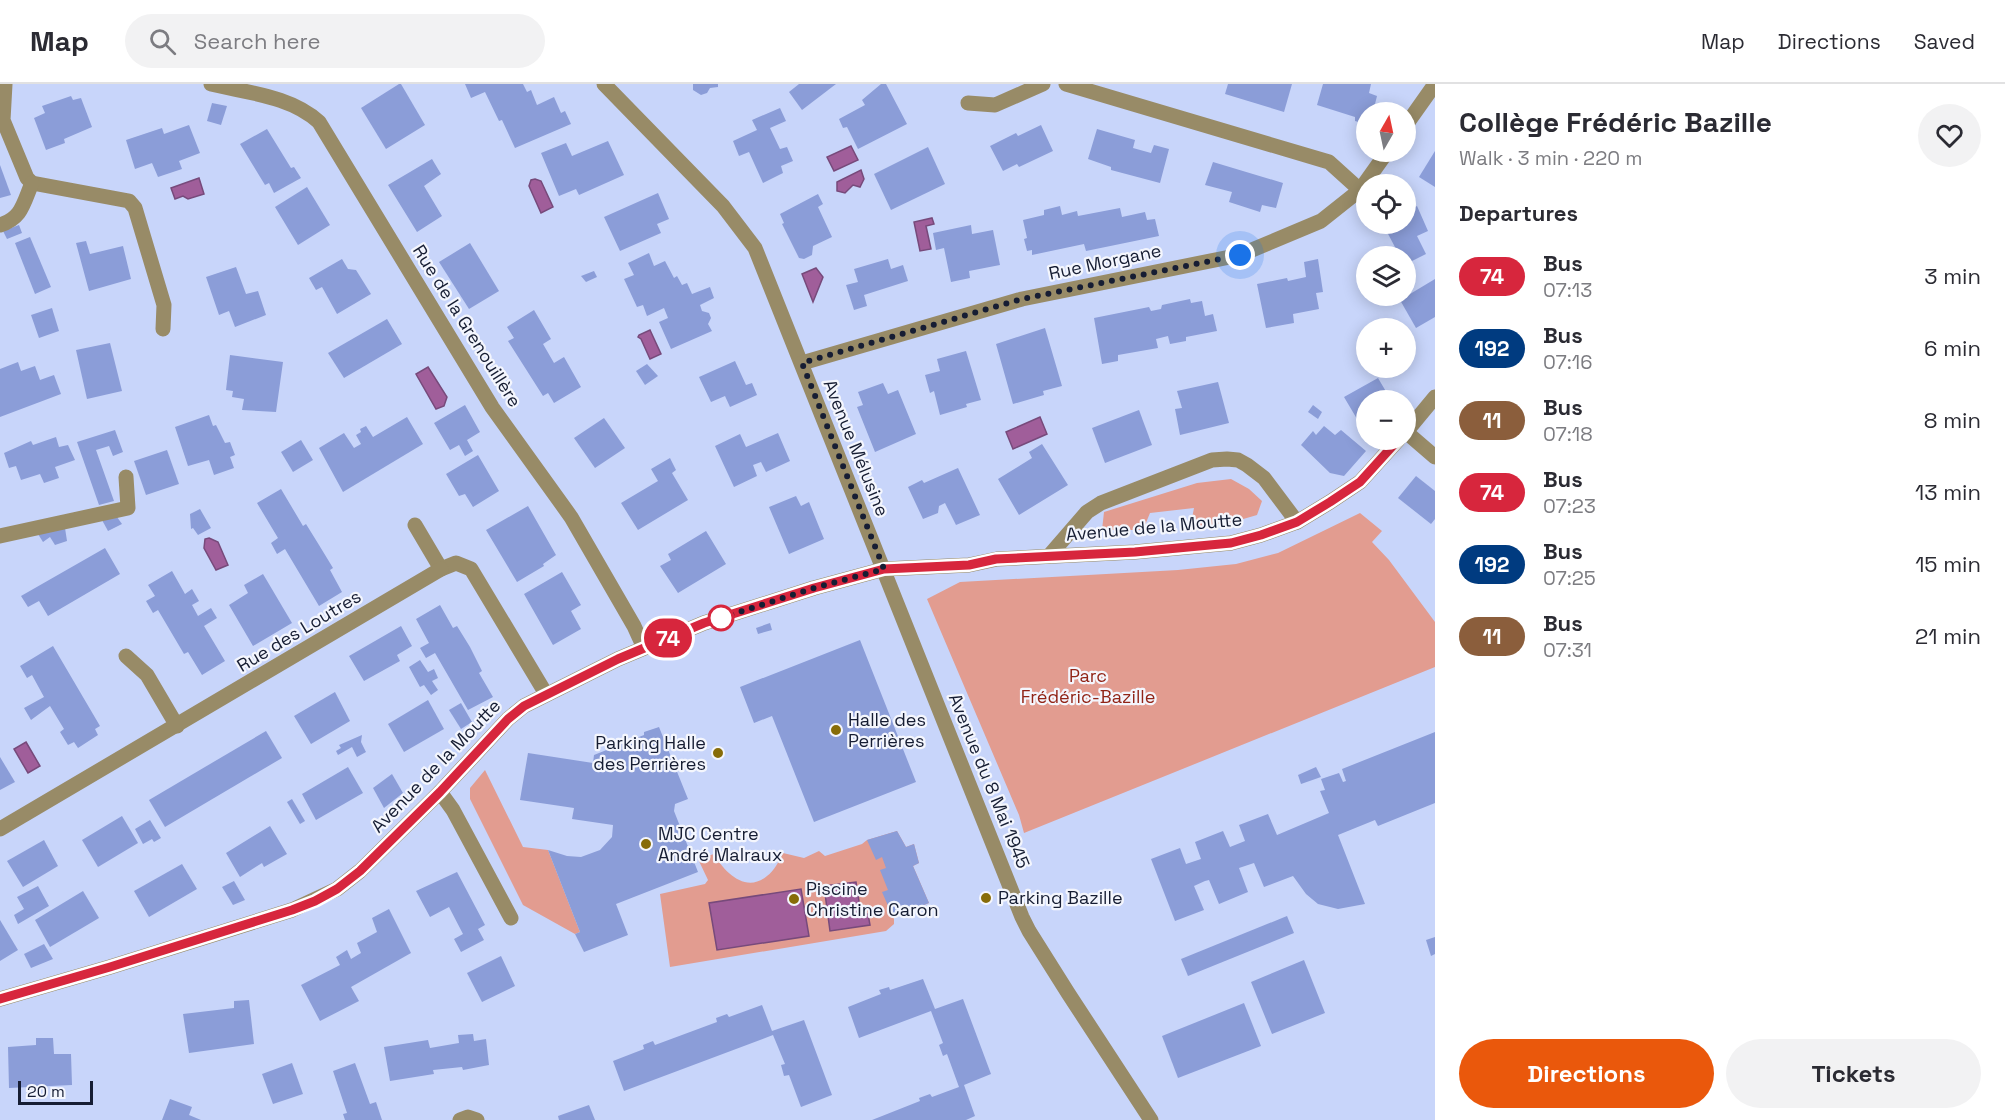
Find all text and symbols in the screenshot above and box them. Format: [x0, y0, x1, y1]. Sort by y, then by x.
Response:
search box [125, 14, 545, 68]
text: Map [30, 23, 89, 59]
icon: search [146, 25, 179, 58]
text: Search here [194, 27, 321, 55]
text: Map [1701, 28, 1745, 55]
text: Directions [1778, 28, 1881, 55]
text: Saved [1914, 28, 1975, 55]
north arrow [1356, 102, 1416, 162]
map controls [1356, 102, 1416, 450]
text: Collège Frédéric Bazille [1459, 104, 1772, 140]
button: heart [1918, 104, 1981, 167]
text: Walk · 3 min · 220 m [1459, 145, 1642, 171]
button: locate [1356, 174, 1416, 234]
text: Departures [1459, 199, 1578, 227]
street label: Rue Morgane [1047, 238, 1163, 285]
street label: Rue de la Grenouillère [408, 240, 527, 411]
your location [1225, 240, 1255, 270]
button: layers [1356, 246, 1416, 306]
text: Bus [1543, 249, 1583, 277]
text: 3 min [1924, 262, 1981, 290]
text: 74 [1480, 263, 1504, 290]
text: 07:13 [1543, 277, 1592, 303]
button: + [1356, 318, 1416, 378]
text: Bus [1543, 321, 1583, 349]
text: 6 min [1924, 334, 1981, 362]
text: 192 [1475, 335, 1509, 362]
text: 07:16 [1543, 349, 1592, 375]
street label: Avenue Mélusine [819, 376, 894, 520]
button: − [1356, 390, 1416, 450]
text: Bus [1543, 393, 1583, 421]
text: 8 min [1924, 406, 1981, 434]
text: 11 [1483, 407, 1501, 434]
text: 07:18 [1543, 421, 1593, 447]
text: Bus [1543, 465, 1583, 493]
text: 13 min [1915, 478, 1981, 506]
text: 74 [1480, 479, 1504, 506]
text: 07:23 [1543, 493, 1596, 519]
street label: Avenue de la Moutte [1065, 507, 1243, 546]
text: Bus [1543, 537, 1583, 565]
text: 15 min [1915, 550, 1981, 578]
text: 192 [1475, 551, 1509, 578]
text: 07:25 [1543, 565, 1596, 591]
street label: Rue des Loutres [232, 584, 365, 677]
unlabelled marker [708, 605, 734, 631]
text: Bus [1543, 609, 1583, 637]
line badge: 74 [641, 618, 695, 658]
text: 21 min [1915, 622, 1981, 650]
text: 11 [1483, 623, 1501, 650]
text: 74 [656, 625, 680, 652]
text: 07:31 [1543, 637, 1592, 663]
park label: Parc Frédéric-Bazille [1021, 664, 1155, 708]
street label: Avenue du 8 Mai 1945 [944, 690, 1035, 872]
street label: Avenue de la Moutte [366, 694, 505, 837]
place label: Halle des Perrières [848, 708, 926, 752]
marker: Halle des Perrières [829, 723, 843, 737]
place label: Parking Halle des Perrières [593, 731, 706, 775]
marker: Parking Halle des Perrières [711, 746, 725, 760]
place label: MJC Centre André Malraux [658, 822, 782, 866]
marker: MJC Centre André Malraux [639, 837, 653, 851]
place label: Piscine Christine Caron [806, 877, 939, 921]
place label: Parking Bazille [998, 886, 1123, 909]
marker: Parking Bazille [979, 891, 993, 905]
marker: Piscine Christine Caron [787, 892, 801, 906]
button: Directions [1459, 1039, 1714, 1108]
button: Tickets [1726, 1039, 1981, 1108]
scale bar [18, 1078, 93, 1106]
text: 20 m [27, 1081, 65, 1102]

